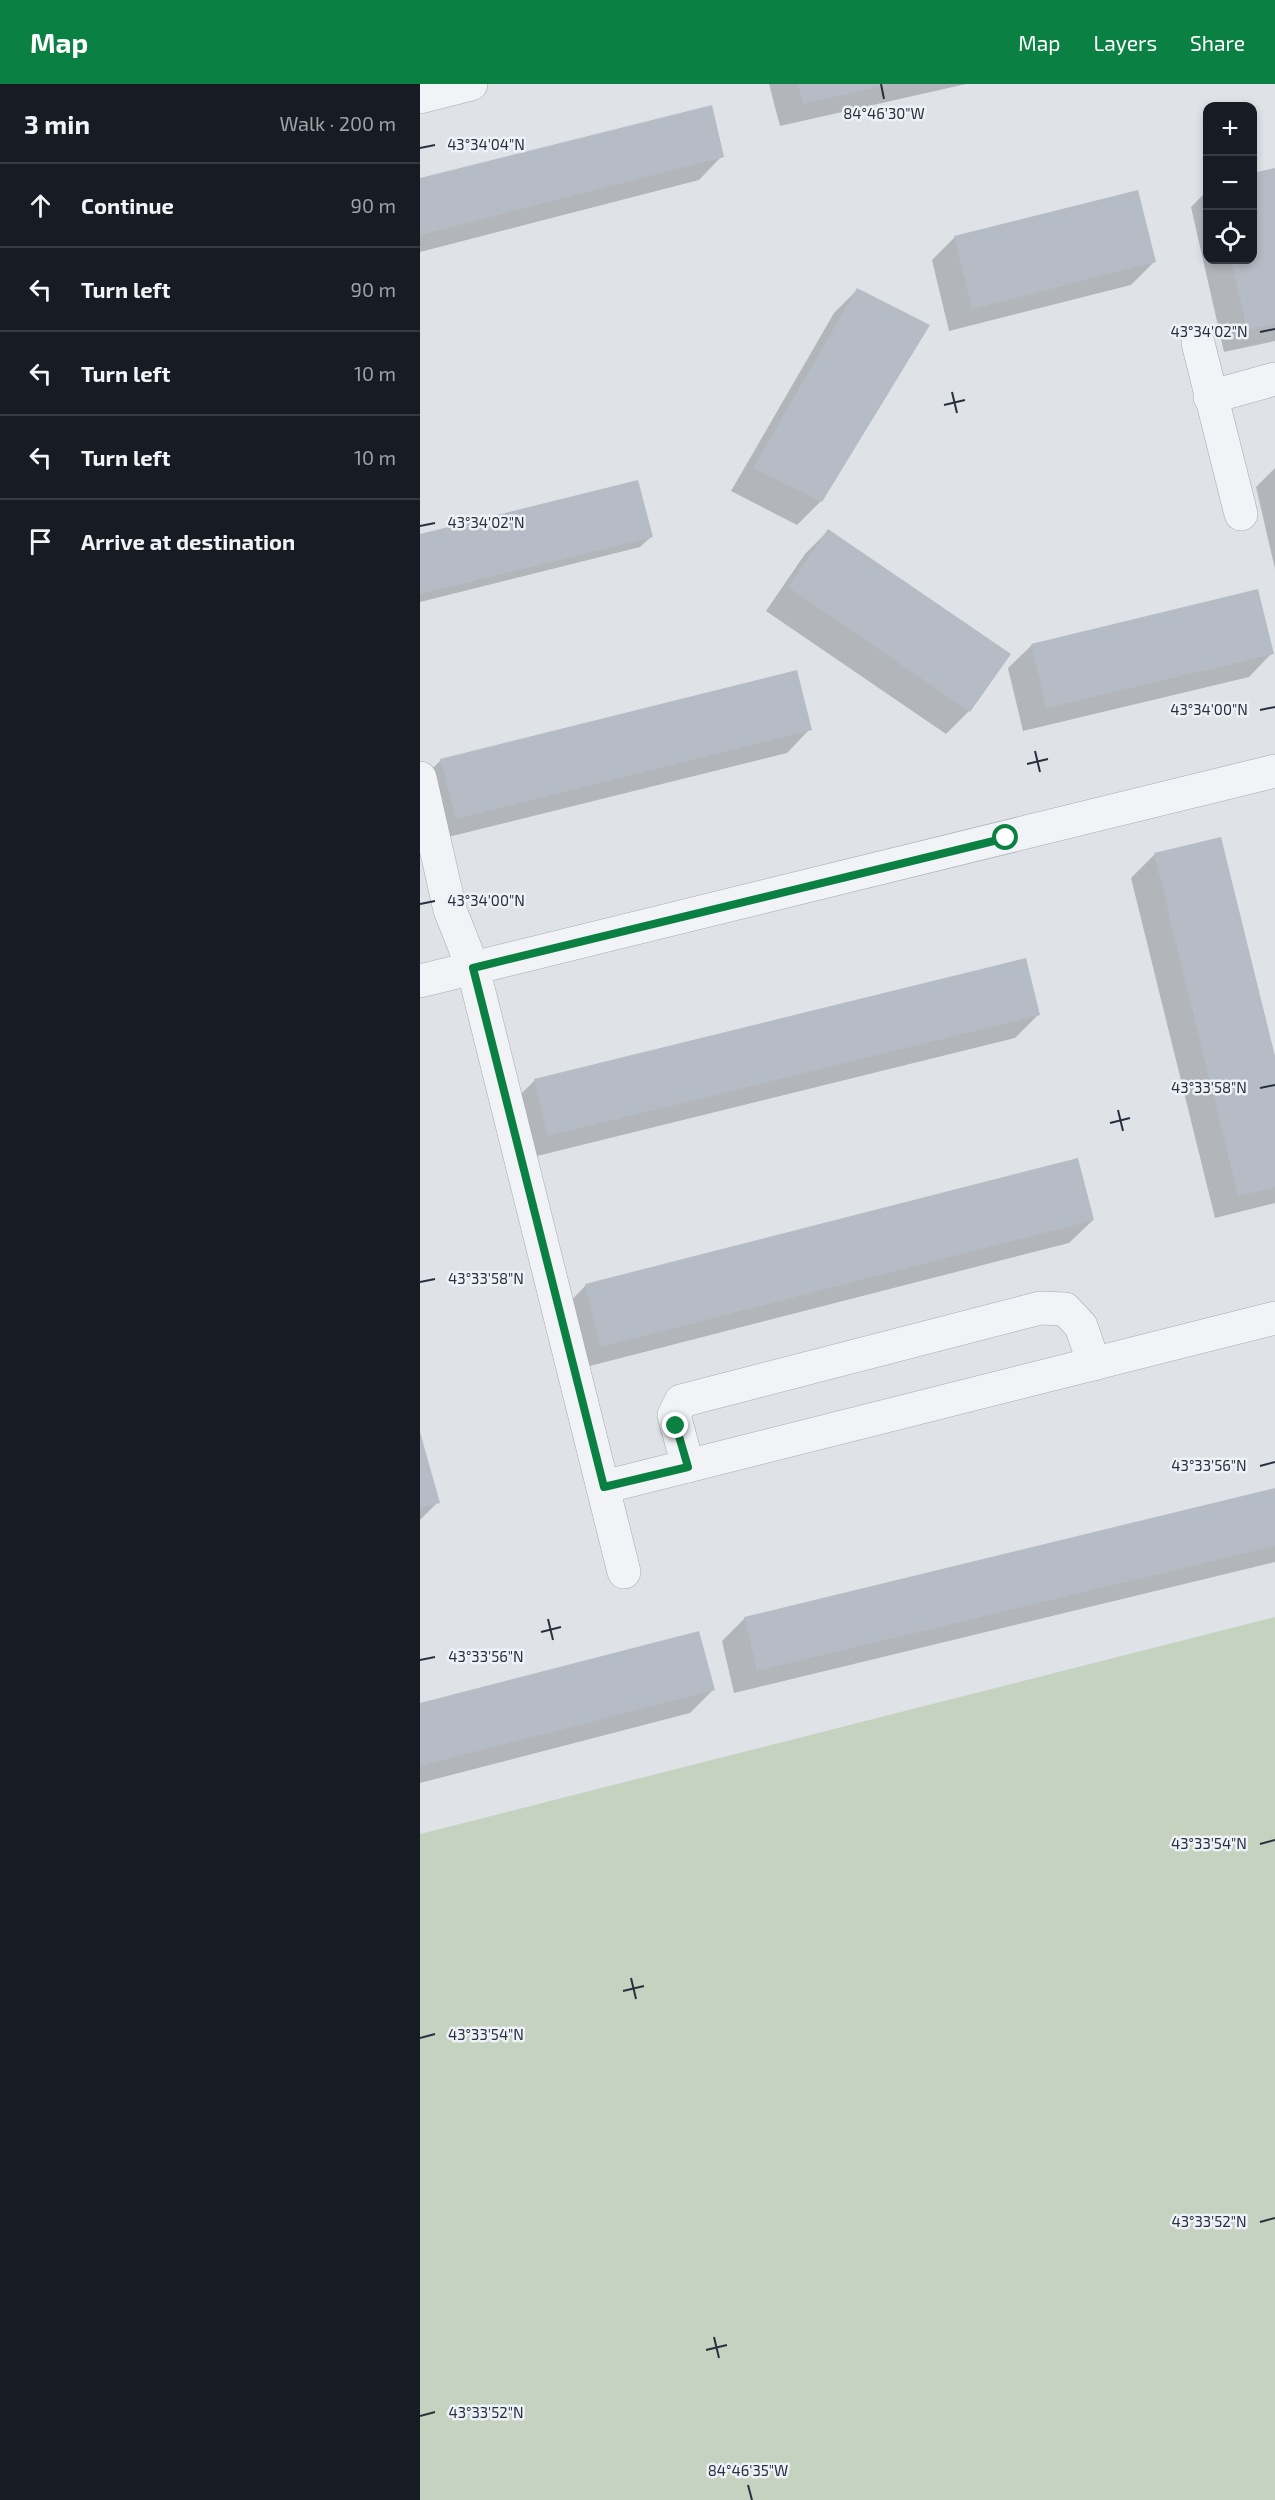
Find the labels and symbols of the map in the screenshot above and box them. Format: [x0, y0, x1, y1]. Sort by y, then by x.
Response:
text: 84°46'30"W [843, 104, 925, 122]
text: 43°34'04"N [447, 135, 525, 153]
text: 43°34'02"N [1171, 322, 1248, 340]
text: 43°34'02"N [448, 513, 525, 531]
text: 43°34'00"N [1170, 700, 1248, 718]
route start [992, 824, 1018, 850]
text: 43°34'00"N [447, 891, 525, 909]
text: 43°33'58"N [1171, 1078, 1247, 1096]
text: 43°33'58"N [448, 1269, 524, 1287]
route end [662, 1412, 688, 1438]
text: 43°33'56"N [1171, 1456, 1247, 1474]
text: 43°33'56"N [448, 1647, 524, 1665]
text: 43°33'54"N [1171, 1834, 1247, 1852]
text: 43°33'54"N [448, 2025, 524, 2043]
text: 43°33'52"N [1171, 2212, 1247, 2230]
text: 43°33'52"N [448, 2403, 524, 2421]
text: 84°46'35"W [708, 2461, 788, 2479]

